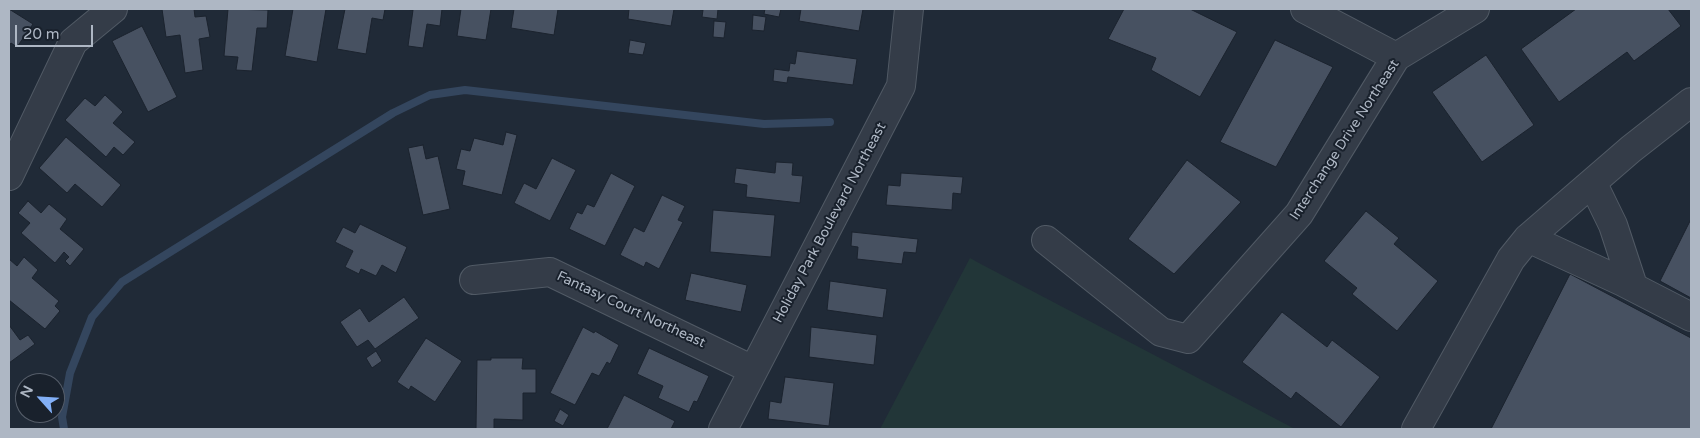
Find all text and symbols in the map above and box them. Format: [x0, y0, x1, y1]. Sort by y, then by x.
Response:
scale bar [18, 15, 95, 47]
text: 20 m [23, 25, 60, 43]
street label: Interchange Drive Northeast [1287, 57, 1403, 223]
street label: Holiday Park Boulevard Northeast [770, 120, 890, 326]
street label: Fantasy Court Northeast [554, 268, 708, 352]
north arrow [15, 373, 65, 423]
text: N [17, 383, 37, 400]

